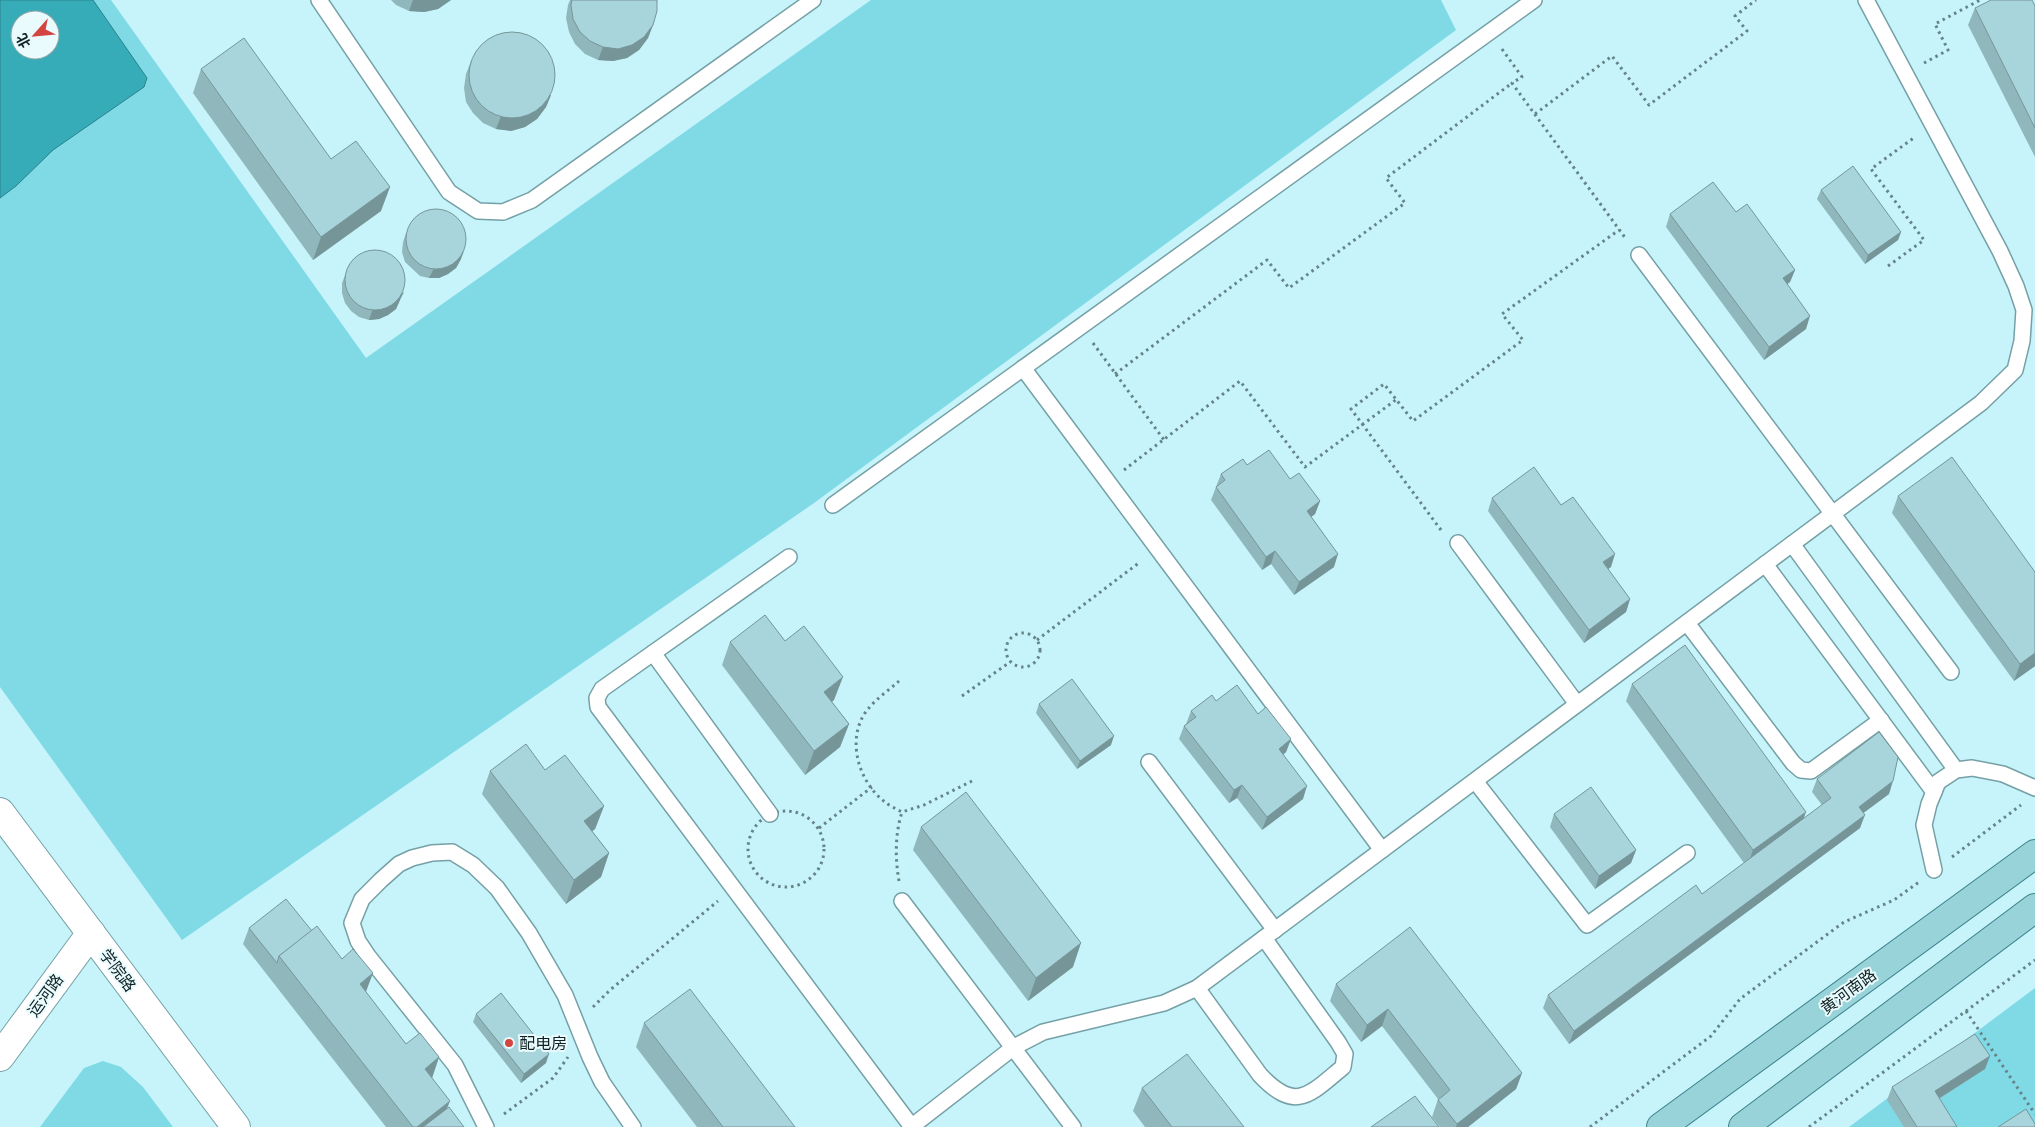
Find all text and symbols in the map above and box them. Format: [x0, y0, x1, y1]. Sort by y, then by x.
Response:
north arrow [10, 10, 60, 60]
text: 北 [12, 31, 35, 51]
street label: 学院路 [95, 945, 140, 996]
street label: 黄河南路 [1816, 964, 1880, 1019]
street label: 运河路 [23, 970, 68, 1021]
place label: 配电房 [519, 1033, 567, 1054]
marker: 配电房 [503, 1037, 515, 1049]

